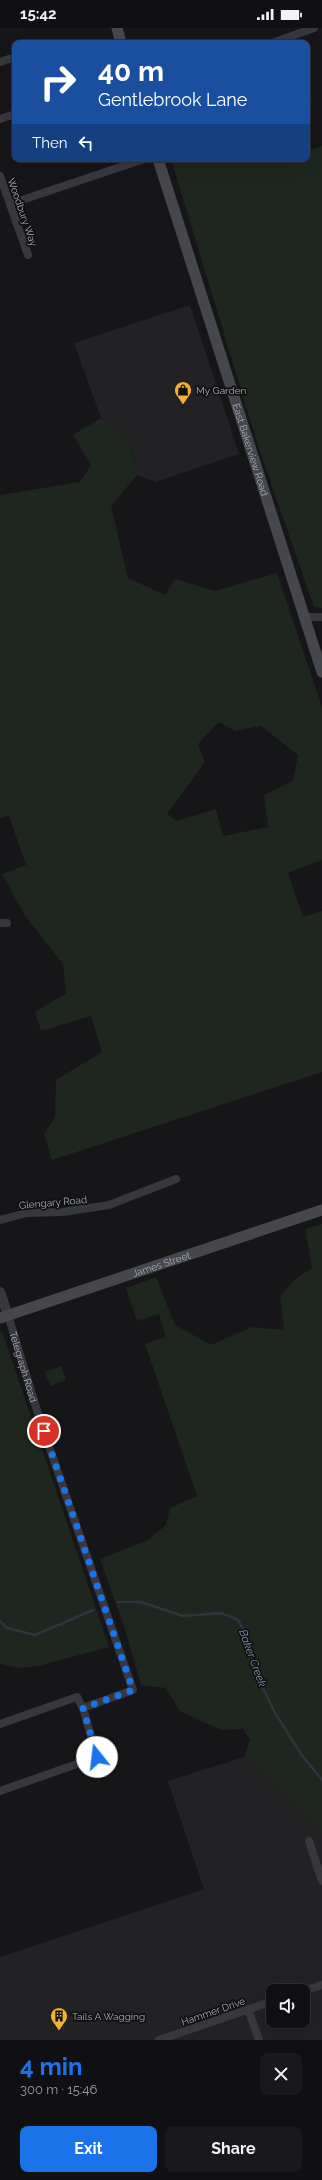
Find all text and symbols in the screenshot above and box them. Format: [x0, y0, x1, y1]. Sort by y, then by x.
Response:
text: 15:42 [20, 5, 56, 23]
text: 40 m [98, 55, 164, 88]
icon: right [32, 56, 84, 108]
text: Gentlebrook Lane [98, 89, 247, 110]
icon: left [75, 132, 97, 154]
text: Then [32, 134, 67, 152]
street label: Woodbury Way [6, 177, 40, 248]
shop icon: My Garden [173, 380, 193, 405]
place label: My Garden [196, 385, 247, 396]
street label: East Bakerview Road [230, 402, 270, 497]
street label: Glengary Road [18, 1194, 88, 1211]
street label: James Street [131, 1249, 192, 1279]
street label: Telegraph Road [7, 1330, 39, 1403]
pin [27, 1414, 61, 1448]
icon: arrive [33, 1420, 55, 1442]
water label: Baker Creek [236, 1628, 269, 1689]
position arrow [76, 1736, 118, 1778]
map controls [266, 1984, 310, 2028]
button: sound [266, 1984, 310, 2028]
street label: Hammer Drive [180, 1995, 247, 2028]
building icon: Tails A Wagging [49, 2006, 69, 2031]
place label: Tails A Wagging [72, 2011, 145, 2022]
text: 4 min [20, 2052, 82, 2081]
button: close [260, 2053, 302, 2095]
text: 300 m · 15:46 [20, 2082, 97, 2097]
button: Exit [20, 2126, 157, 2172]
button: Share [165, 2126, 302, 2172]

